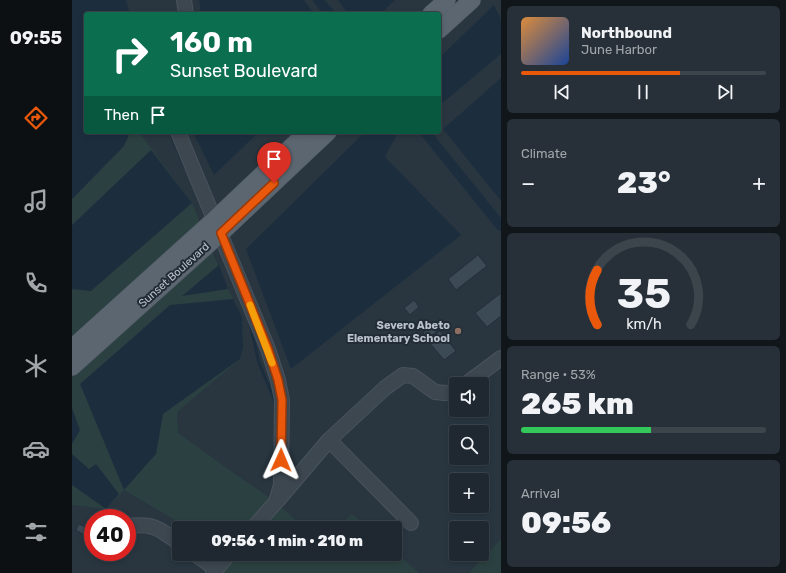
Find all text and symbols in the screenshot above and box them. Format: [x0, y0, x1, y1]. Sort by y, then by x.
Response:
text: Northbound [581, 24, 672, 42]
text: 160 m [170, 26, 253, 59]
text: 09:55 [10, 27, 62, 49]
icon: right [104, 28, 156, 80]
text: June Harbor [581, 42, 657, 57]
text: Sunset Boulevard [170, 60, 318, 82]
icon: previous [551, 81, 573, 103]
icon: pause [632, 81, 654, 103]
icon: next [714, 81, 736, 103]
icon: directions [22, 104, 50, 132]
icon: arrive [147, 104, 169, 126]
text: Then [104, 106, 139, 124]
pin [257, 142, 291, 183]
text: Climate [521, 146, 567, 161]
icon: arrive [263, 148, 285, 170]
text: 23° [617, 165, 671, 201]
text: − [521, 170, 535, 197]
text: + [752, 170, 766, 197]
icon: music [22, 187, 50, 215]
street label: Sunset Boulevard [136, 240, 212, 310]
text: 35 [616, 268, 671, 317]
icon: phone [22, 269, 50, 297]
text: km/h [626, 315, 661, 332]
place label: Severo Abeto Elementary School [347, 319, 450, 345]
marker: Severo Abeto Elementary School [453, 326, 463, 336]
icon: climate [22, 352, 50, 380]
text: Range · 53% [521, 367, 596, 382]
map controls [449, 377, 489, 561]
button: sound [449, 377, 489, 417]
text: 265 km [521, 386, 634, 422]
button: search [449, 425, 489, 465]
icon: car [22, 435, 50, 463]
position arrow [260, 439, 302, 481]
button: + [449, 473, 489, 513]
text: Arrival [521, 486, 560, 501]
text: 09:56 [521, 505, 611, 541]
speed limit sign: 40 [84, 509, 136, 561]
icon: filters [22, 518, 50, 546]
button: − [449, 521, 489, 561]
text: 09:56 · 1 min · 210 m [211, 532, 363, 550]

